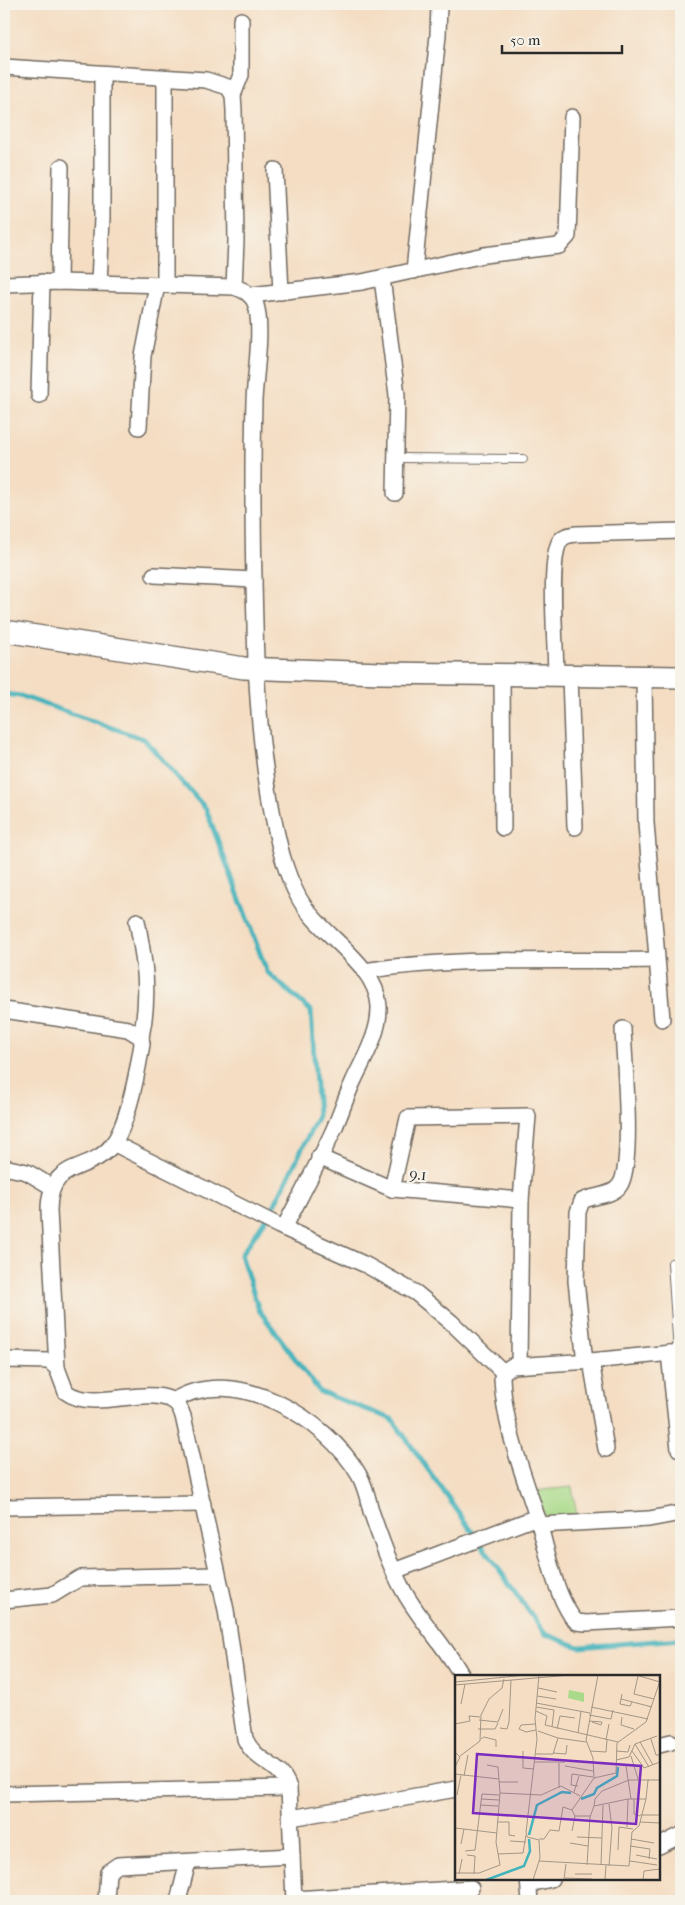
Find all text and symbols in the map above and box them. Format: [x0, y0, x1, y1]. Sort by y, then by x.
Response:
scale bar [502, 22, 622, 54]
text: 50 m [510, 31, 541, 49]
street label: 9.1 [409, 1164, 427, 1184]
inset map [455, 1675, 660, 1880]

